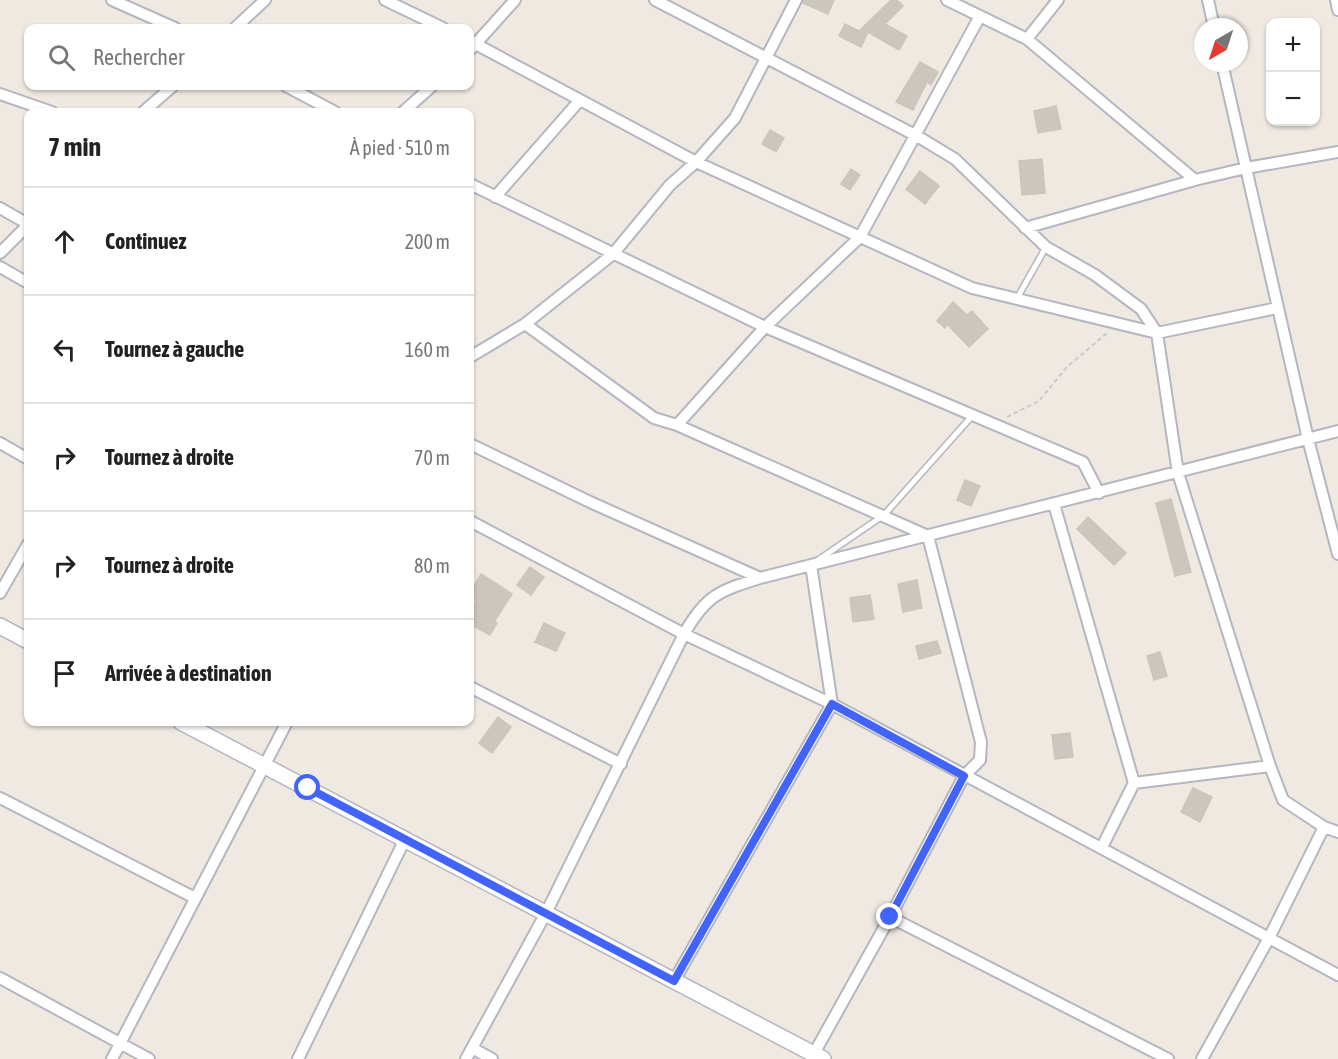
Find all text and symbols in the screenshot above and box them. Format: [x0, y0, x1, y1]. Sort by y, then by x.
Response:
north arrow [1194, 18, 1248, 72]
map controls [1266, 18, 1320, 126]
button: + [1266, 18, 1320, 72]
search box [24, 24, 474, 90]
icon: search [45, 41, 78, 74]
text: Rechercher [93, 44, 184, 70]
button: − [1266, 72, 1320, 126]
text: 7 min [48, 132, 101, 162]
text: À pied · 510 m [350, 136, 450, 159]
icon: ahead [48, 225, 81, 258]
text: Continuez [105, 228, 187, 254]
text: 200 m [405, 230, 450, 253]
icon: left [48, 333, 81, 366]
text: Tournez à gauche [105, 336, 244, 362]
text: 160 m [405, 338, 450, 361]
icon: right [48, 441, 81, 474]
text: Tournez à droite [105, 444, 234, 470]
text: 70 m [414, 446, 450, 469]
icon: right [48, 549, 81, 582]
text: Tournez à droite [105, 552, 234, 578]
text: 80 m [414, 554, 450, 577]
icon: arrive [48, 657, 81, 690]
text: Arrivée à destination [105, 660, 272, 686]
route start [294, 774, 320, 800]
route end [876, 903, 902, 929]

